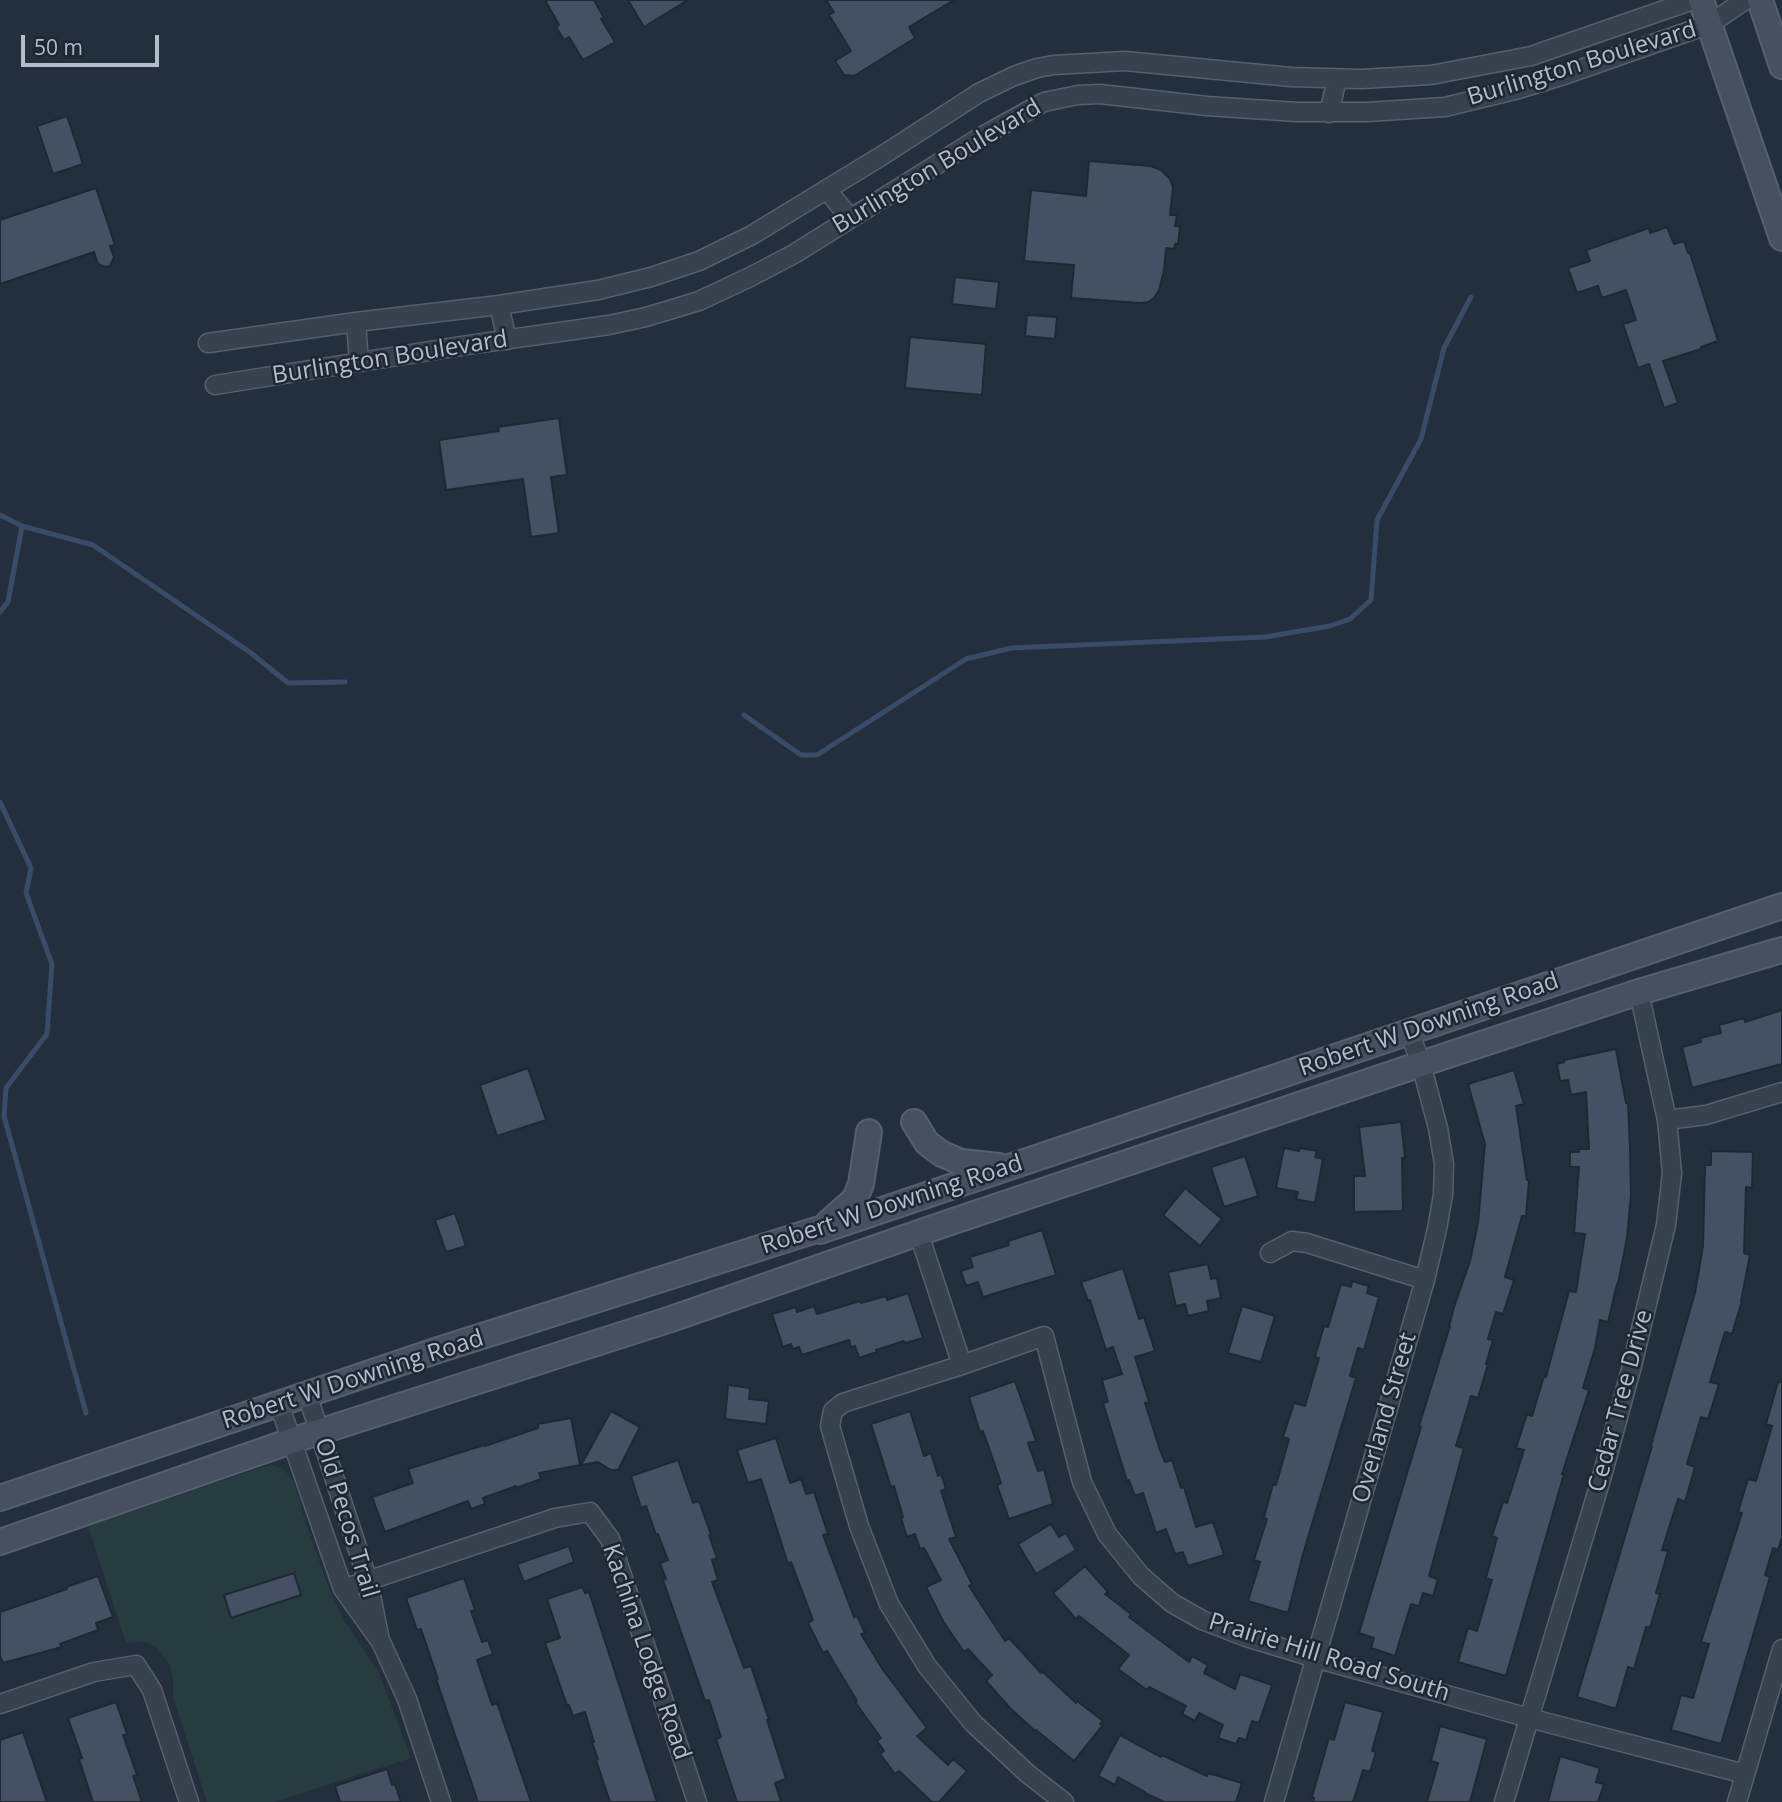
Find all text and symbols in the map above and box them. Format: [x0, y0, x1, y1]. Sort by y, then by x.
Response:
street label: Burlington Boulevard [1464, 15, 1700, 113]
scale bar [24, 21, 163, 65]
text: 50 m [34, 33, 83, 61]
street label: Burlington Boulevard [828, 93, 1046, 241]
street label: Burlington Boulevard [270, 325, 510, 391]
street label: Robert W Downing Road [1295, 967, 1563, 1083]
street label: Robert W Downing Road [758, 1149, 1026, 1261]
street label: Cedar Tree Drive [1583, 1307, 1659, 1495]
street label: Robert W Downing Road [219, 1324, 487, 1436]
street label: Overland Street [1347, 1329, 1423, 1507]
street label: Old Pecos Trail [308, 1435, 384, 1601]
street label: Kachina Lodge Road [596, 1540, 696, 1764]
street label: Prairie Hill Road South [1205, 1608, 1453, 1708]

